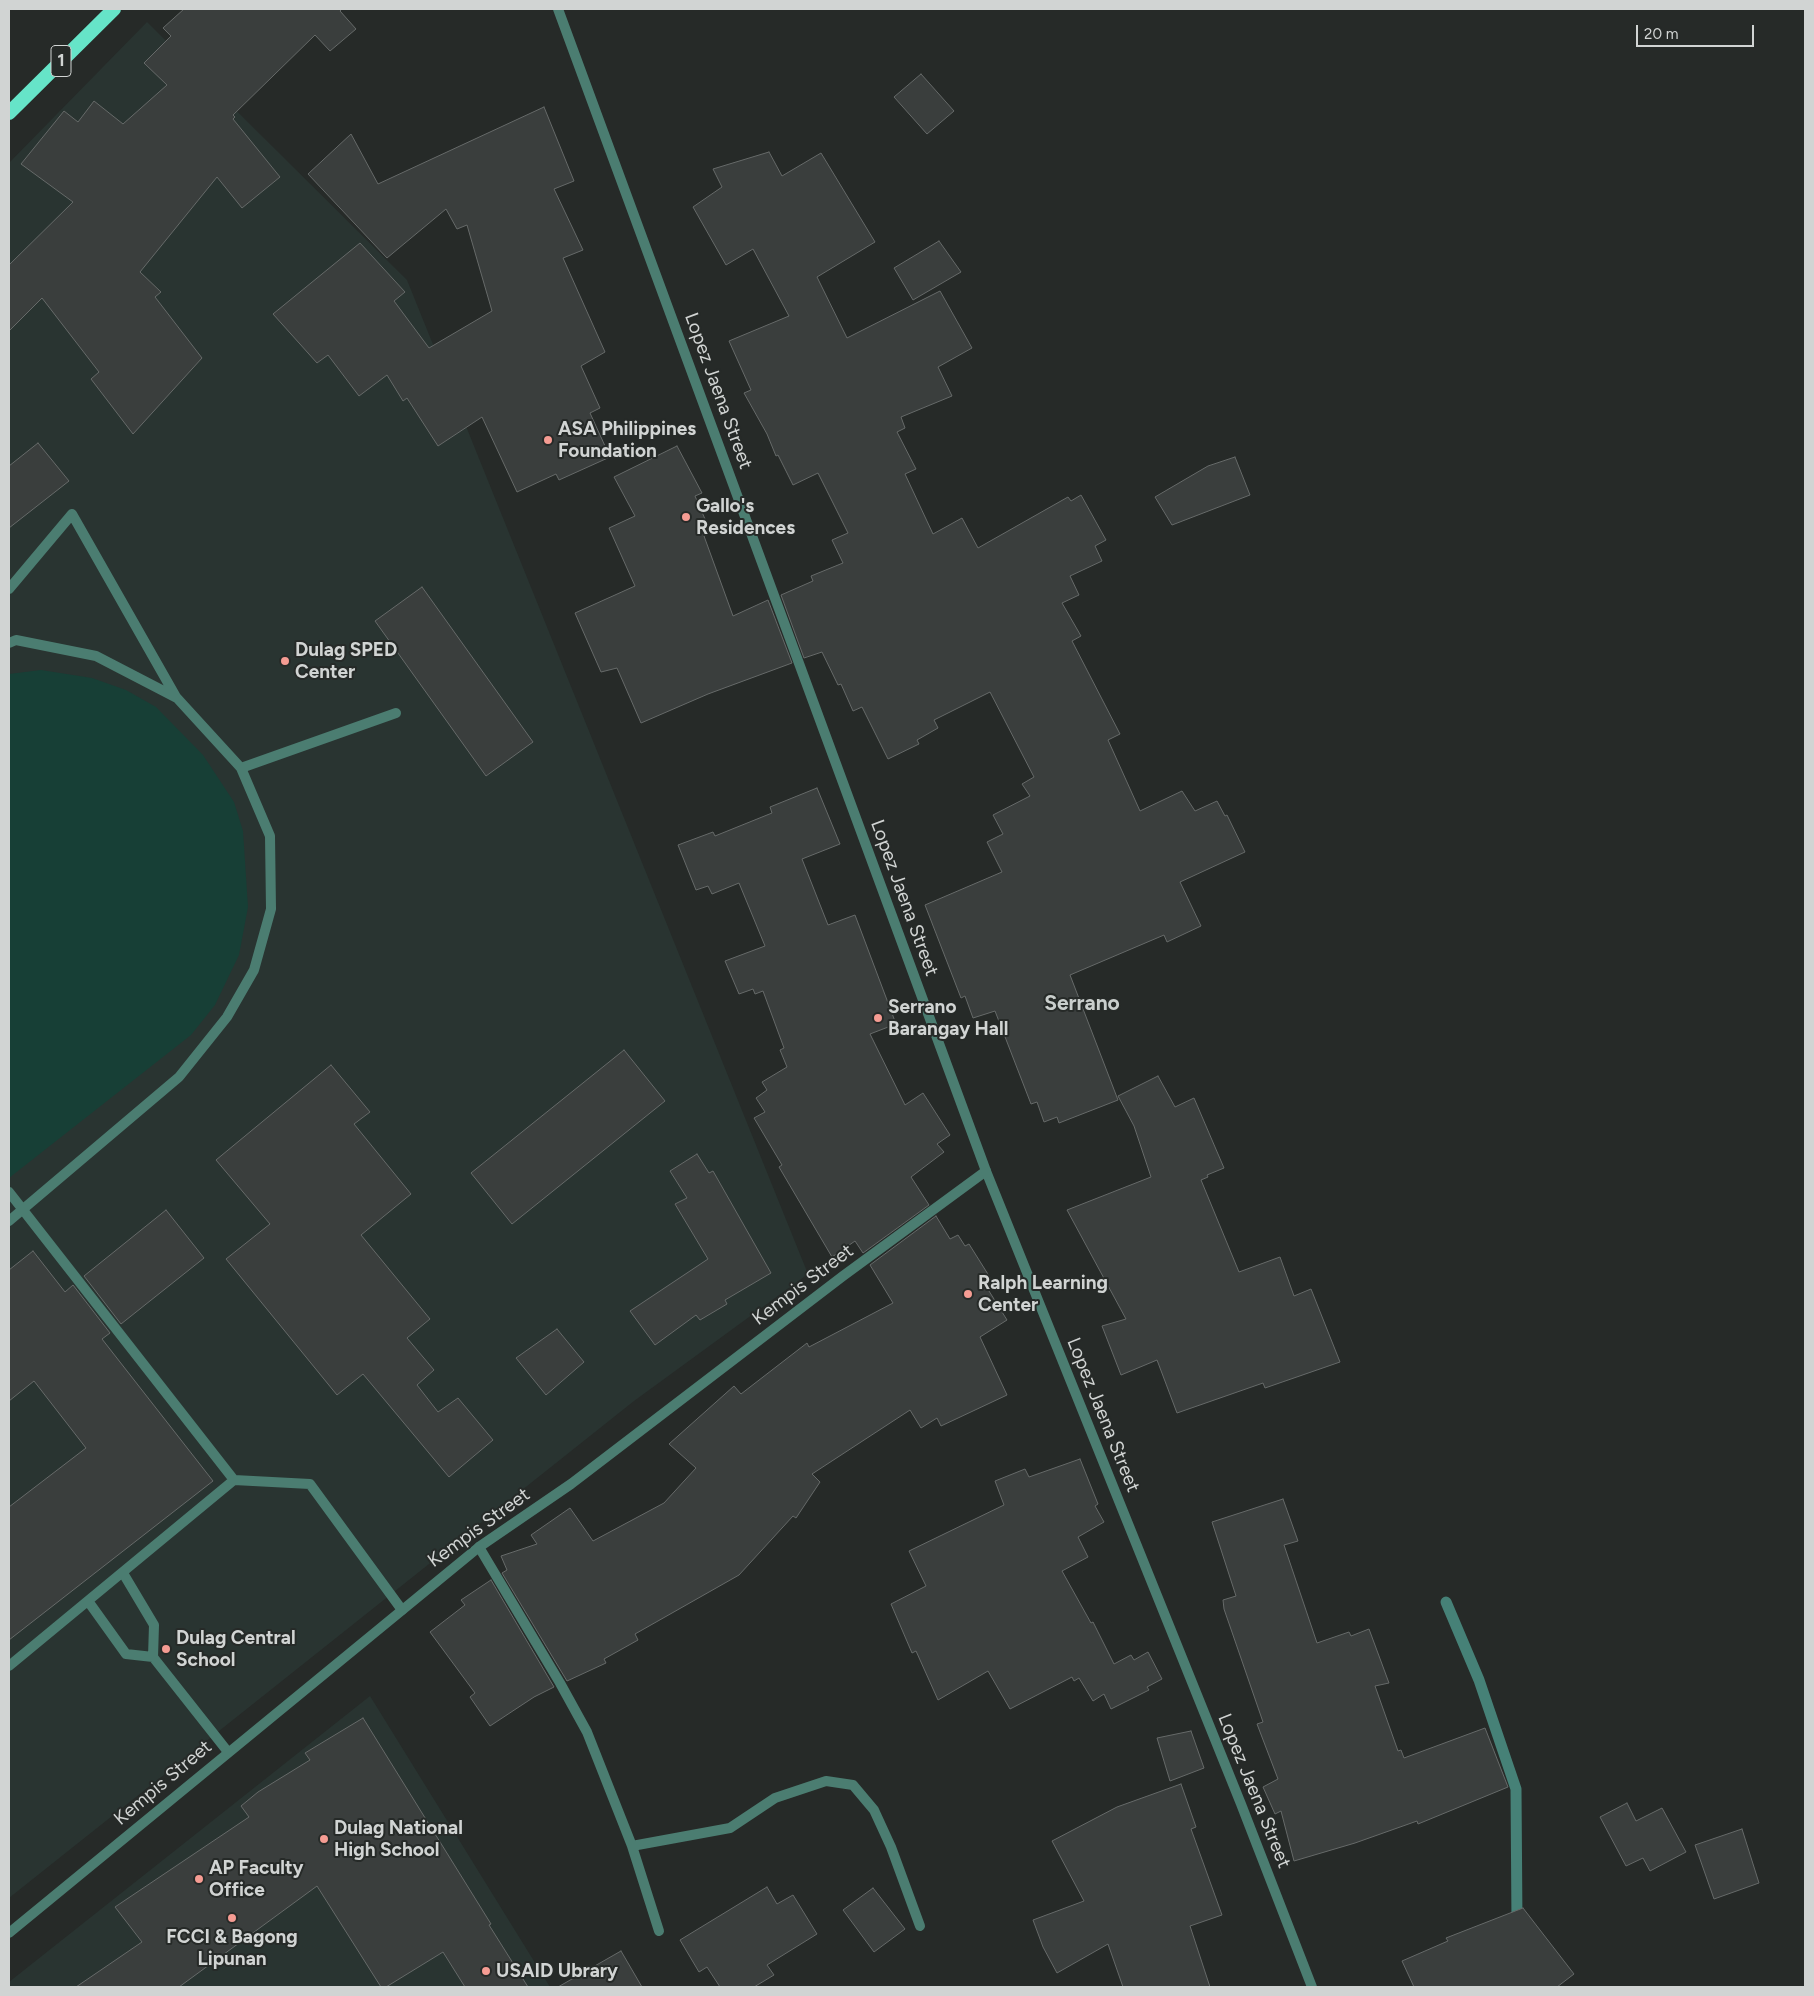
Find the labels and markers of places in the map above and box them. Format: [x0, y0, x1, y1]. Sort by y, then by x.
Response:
place label: ASA Philippines Foundation [558, 418, 696, 462]
marker: ASA Philippines Foundation [542, 434, 554, 446]
place label: Gallo's Residences [696, 495, 795, 539]
marker: Gallo's Residences [680, 511, 692, 523]
place label: Dulag SPED Center [295, 639, 397, 683]
marker: Dulag SPED Center [279, 655, 291, 667]
place label: Serrano Barangay Hall [888, 996, 1008, 1040]
marker: Serrano Barangay Hall [872, 1012, 884, 1024]
place label: Ralph Learning Center [978, 1272, 1108, 1316]
marker: Ralph Learning Center [962, 1288, 974, 1300]
place label: Dulag Central School [176, 1627, 296, 1671]
marker: Dulag Central School [160, 1643, 172, 1655]
place label: Dulag National High School [334, 1817, 463, 1861]
marker: Dulag National High School [318, 1833, 330, 1845]
place label: AP Faculty Office [209, 1857, 303, 1901]
marker: AP Faculty Office [193, 1873, 205, 1885]
marker: FCCI & Bagong Lipunan [226, 1912, 238, 1924]
place label: FCCI & Bagong Lipunan [166, 1926, 298, 1970]
place label: USAID Ubrary [496, 1960, 618, 1982]
marker: USAID Ubrary [480, 1965, 492, 1977]

